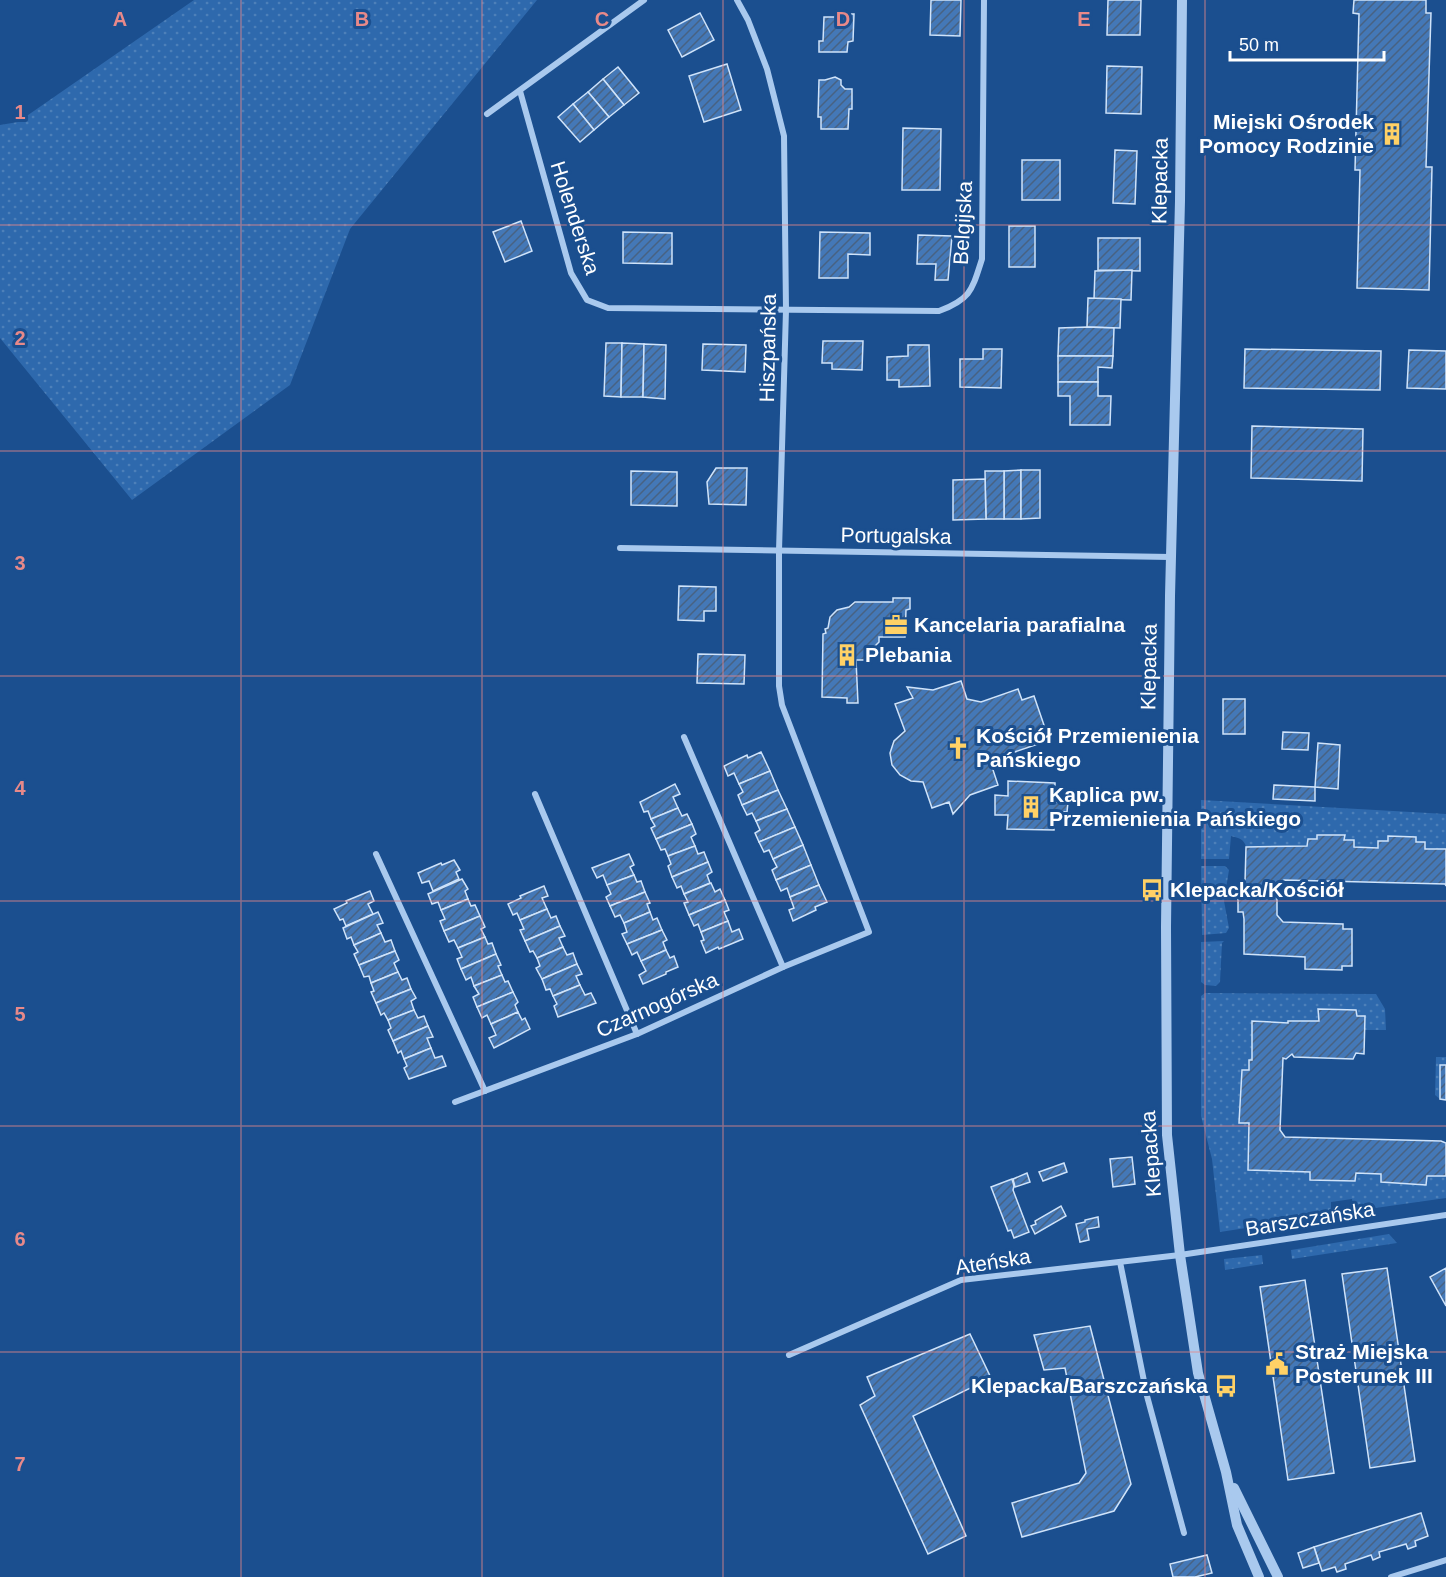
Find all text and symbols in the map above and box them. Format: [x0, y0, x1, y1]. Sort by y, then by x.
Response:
text: A [113, 8, 127, 30]
text: B [355, 8, 369, 30]
text: C [595, 8, 609, 30]
text: D [836, 8, 850, 30]
text: E [1077, 8, 1091, 30]
scale bar [1230, 24, 1384, 62]
text: 50 m [1239, 35, 1279, 55]
text: 1 [14, 101, 26, 123]
place label: Miejski Ośrodek Pomocy Rodzinie [1199, 110, 1374, 157]
building icon: Miejski Ośrodek Pomocy Rodzinie [1379, 121, 1405, 147]
street label: Klepacka [1147, 137, 1172, 224]
street label: Holenderska [546, 158, 605, 278]
street label: Belgijska [949, 180, 976, 266]
street label: Hiszpańska [755, 293, 780, 402]
text: 2 [14, 327, 26, 349]
street label: Portugalska [840, 523, 952, 548]
text: 3 [14, 552, 26, 574]
office icon: Kancelaria parafialna [883, 612, 909, 638]
place label: Kancelaria parafialna [914, 613, 1126, 636]
street label: Klepacka [1136, 623, 1161, 710]
building icon: Plebania [834, 642, 860, 668]
place label: Plebania [865, 643, 952, 666]
place label: Kościół Przemienienia Pańskiego [976, 724, 1199, 771]
church icon: Kościół Przemienienia Pańskiego [945, 735, 971, 761]
text: 4 [14, 777, 26, 799]
place label: Kaplica pw. Przemienienia Pańskiego [1049, 783, 1301, 830]
building icon: Kaplica pw. Przemienienia Pańskiego [1018, 794, 1044, 820]
bus stop icon: Klepacka/Kościół [1139, 877, 1165, 903]
place label: Klepacka/Kościół [1170, 878, 1344, 901]
street label: Czarnogórska [592, 967, 721, 1042]
text: 5 [14, 1003, 26, 1025]
street label: Klepacka [1136, 1110, 1165, 1198]
street label: Barszczańska [1244, 1197, 1377, 1240]
text: 6 [14, 1228, 26, 1250]
street label: Ateńska [954, 1244, 1033, 1279]
place label: Straż Miejska Posterunek III [1295, 1340, 1433, 1387]
public building icon: Straż Miejska Posterunek III [1264, 1351, 1290, 1377]
bus stop icon: Klepacka/Barszczańska [1213, 1373, 1239, 1399]
place label: Klepacka/Barszczańska [971, 1374, 1208, 1397]
text: 7 [14, 1453, 26, 1475]

